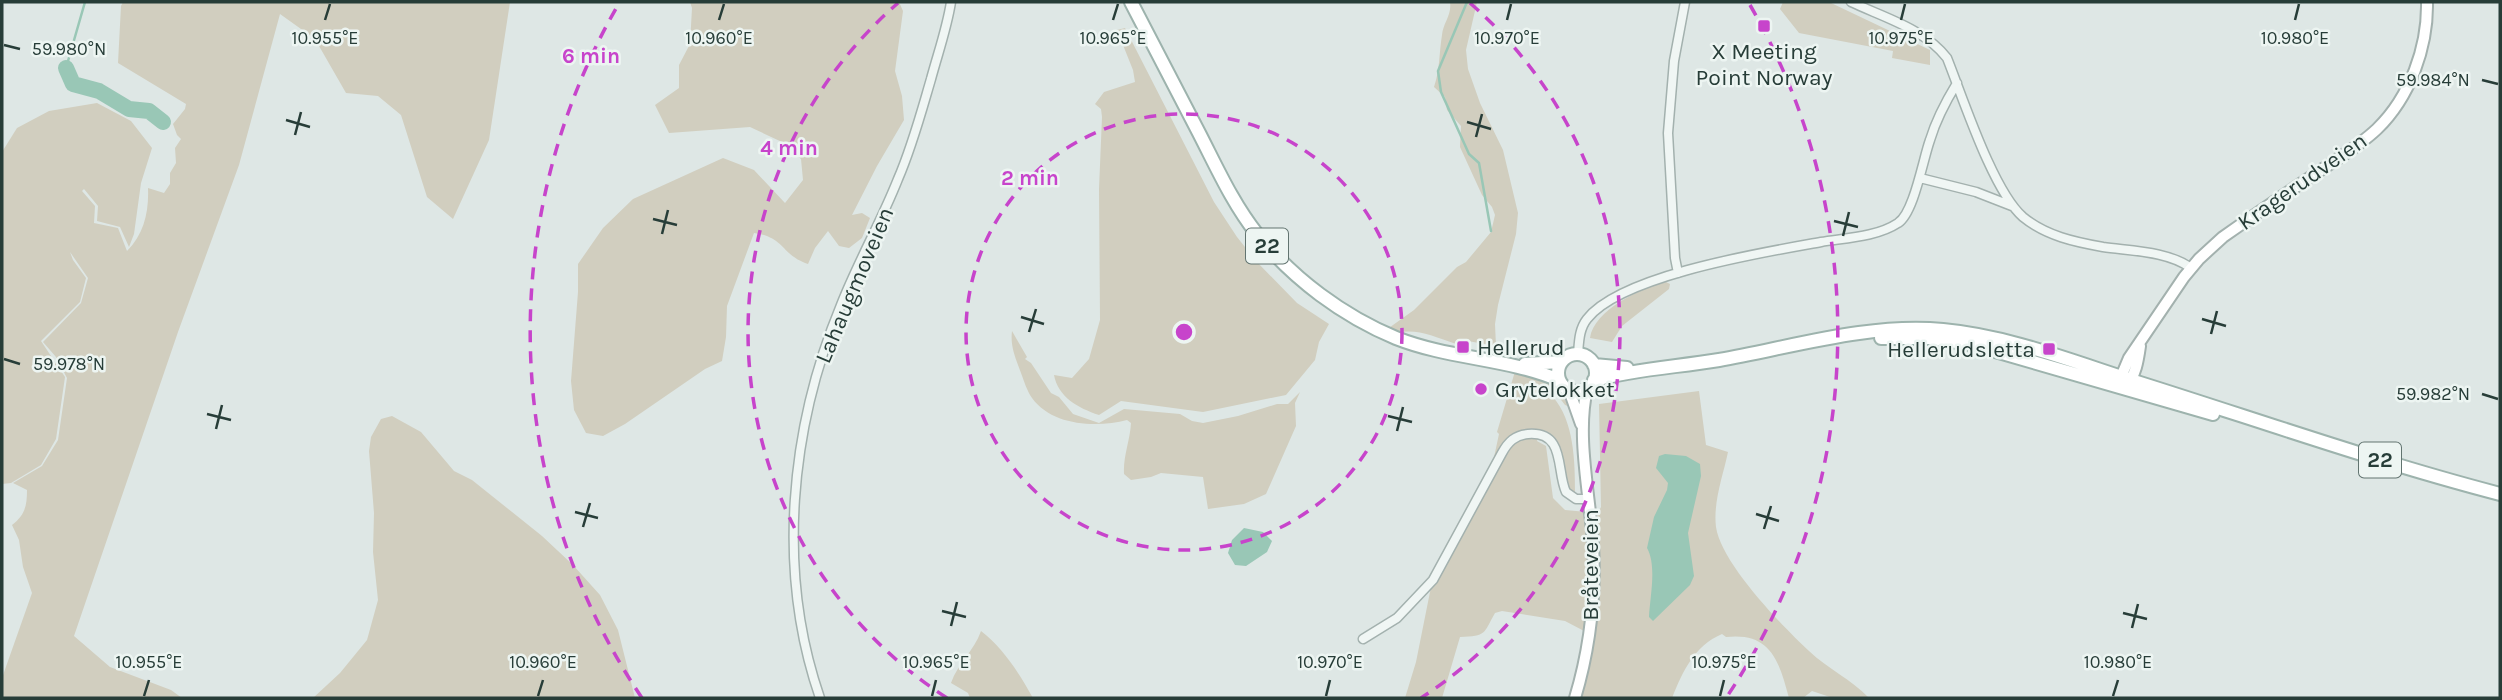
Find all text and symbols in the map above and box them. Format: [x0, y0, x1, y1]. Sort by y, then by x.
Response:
marker: X Meeting Point Norway [1756, 18, 1772, 34]
text: 10.955°E [292, 27, 358, 49]
text: 10.960°E [685, 27, 753, 49]
text: 10.965°E [1080, 27, 1147, 49]
text: 10.970°E [1474, 27, 1540, 49]
text: 10.975°E [1868, 27, 1934, 49]
text: 10.980°E [2261, 27, 2329, 49]
text: 59.980°N [32, 38, 106, 60]
place label: X Meeting Point Norway [1696, 38, 1833, 91]
text: 6 min [562, 44, 620, 68]
text: 59.984°N [2396, 69, 2470, 91]
street label: Kragerudveien [2232, 127, 2372, 236]
text: 4 min [760, 136, 818, 160]
text: 2 min [1001, 166, 1059, 190]
street label: Lahaugmoveien [809, 203, 899, 367]
road number: 22 [1246, 229, 1288, 264]
centre of rings [1172, 320, 1196, 344]
place label: Hellerud [1477, 334, 1565, 361]
place label: Hellerudsletta [1887, 336, 2035, 363]
marker: Hellerud [1455, 339, 1471, 355]
marker: Hellerudsletta [2041, 341, 2057, 357]
text: 59.978°N [33, 353, 105, 375]
place label: Grytelokket [1495, 376, 1615, 403]
marker: Grytelokket [1473, 381, 1489, 397]
text: 59.982°N [2396, 383, 2470, 405]
road number: 22 [2359, 442, 2401, 477]
street label: Bråteveien [1577, 509, 1604, 621]
text: 10.955°E [116, 651, 182, 673]
text: 10.960°E [509, 651, 577, 673]
text: 10.965°E [903, 651, 970, 673]
text: 10.970°E [1297, 651, 1363, 673]
text: 10.975°E [1691, 651, 1757, 673]
text: 10.980°E [2084, 651, 2152, 673]

